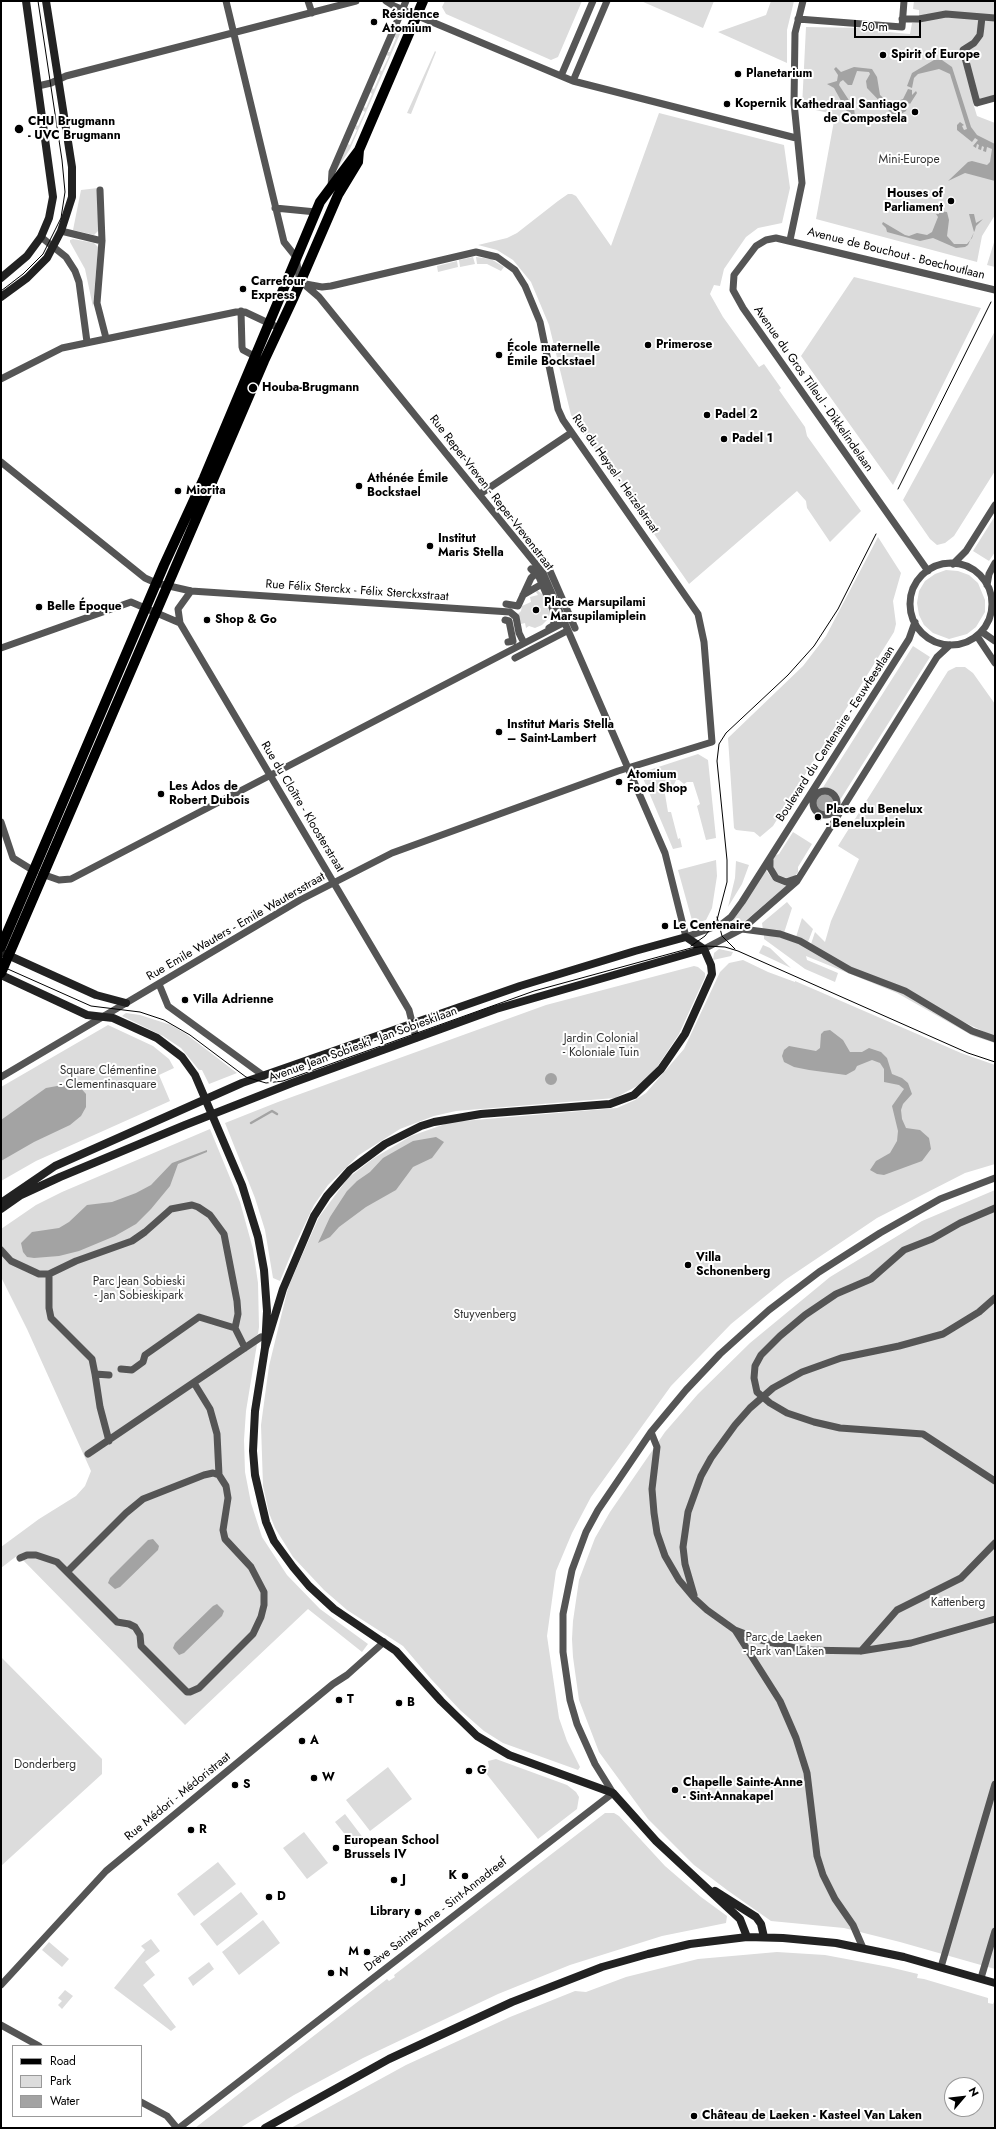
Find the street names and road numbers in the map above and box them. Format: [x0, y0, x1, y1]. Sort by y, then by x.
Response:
street label: Avenue de Bouchout - Boechoutlaan [806, 225, 986, 283]
street label: Avenue du Gros Tilleul - Dikkelindelaan [750, 303, 876, 475]
street label: Rue Reper-Vreven - Reper-Vrevenstraat [426, 412, 556, 574]
street label: Rue du Heysel - Heizelstraat [569, 412, 661, 536]
street label: Rue Félix Sterckx - Félix Sterckxstraat [265, 577, 449, 605]
street label: Boulevard du Centenaire - Eeuwfeestlaan [774, 643, 898, 825]
street label: Rue du Cloître - Kloosterstraat [257, 739, 347, 875]
street label: Rue Emile Wauters - Emile Wautersstraat [144, 870, 328, 984]
street label: Avenue Jean Sobieski - Jan Sobieskilaan [267, 1004, 459, 1086]
street label: Rue Médori - Médoristraat [122, 1750, 234, 1844]
street label: Drève Sainte-Anne - Sint-Annadreef [362, 1855, 510, 1975]

